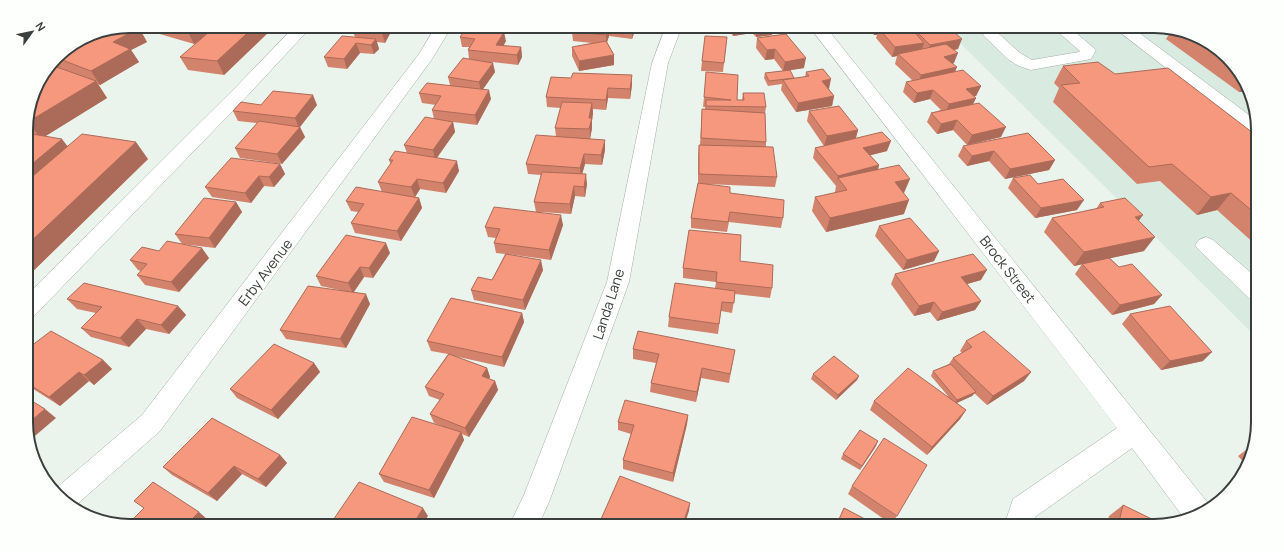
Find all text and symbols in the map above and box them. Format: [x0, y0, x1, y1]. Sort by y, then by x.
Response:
north arrow [12, 12, 52, 52]
text: N [32, 19, 49, 34]
street label: Brock Street [976, 231, 1040, 307]
street label: Erby Avenue [234, 235, 296, 309]
street label: Landa Lane [588, 266, 628, 342]

